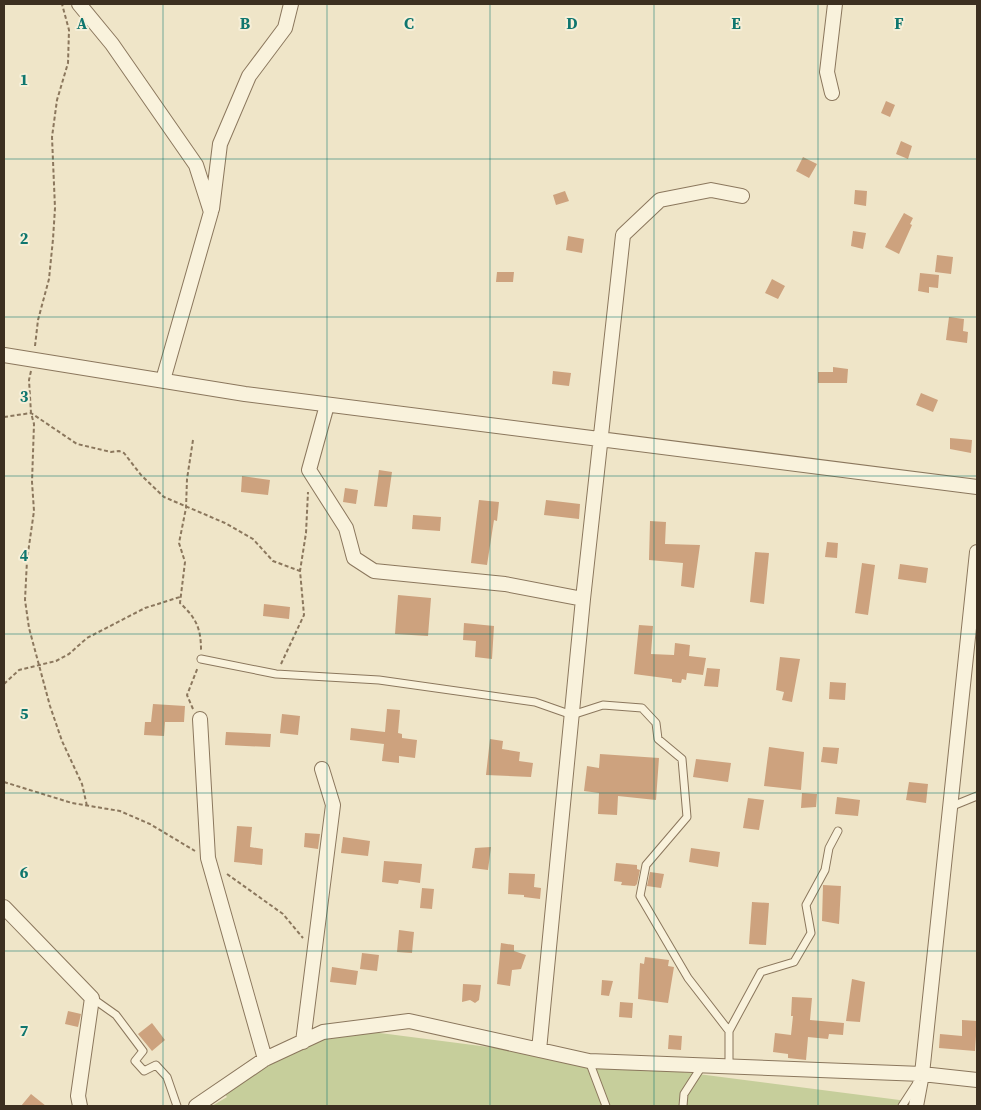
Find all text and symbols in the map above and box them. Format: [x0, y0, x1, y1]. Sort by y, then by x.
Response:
text: A [77, 12, 88, 34]
text: B [240, 12, 251, 34]
text: C [404, 12, 414, 34]
text: D [566, 12, 578, 34]
text: E [731, 12, 741, 34]
text: F [894, 12, 904, 34]
text: 1 [20, 68, 28, 90]
text: 2 [20, 227, 29, 249]
text: 3 [20, 385, 29, 407]
text: 4 [20, 544, 29, 566]
text: 5 [20, 702, 29, 724]
text: 6 [20, 861, 29, 883]
text: 7 [20, 1019, 29, 1041]

